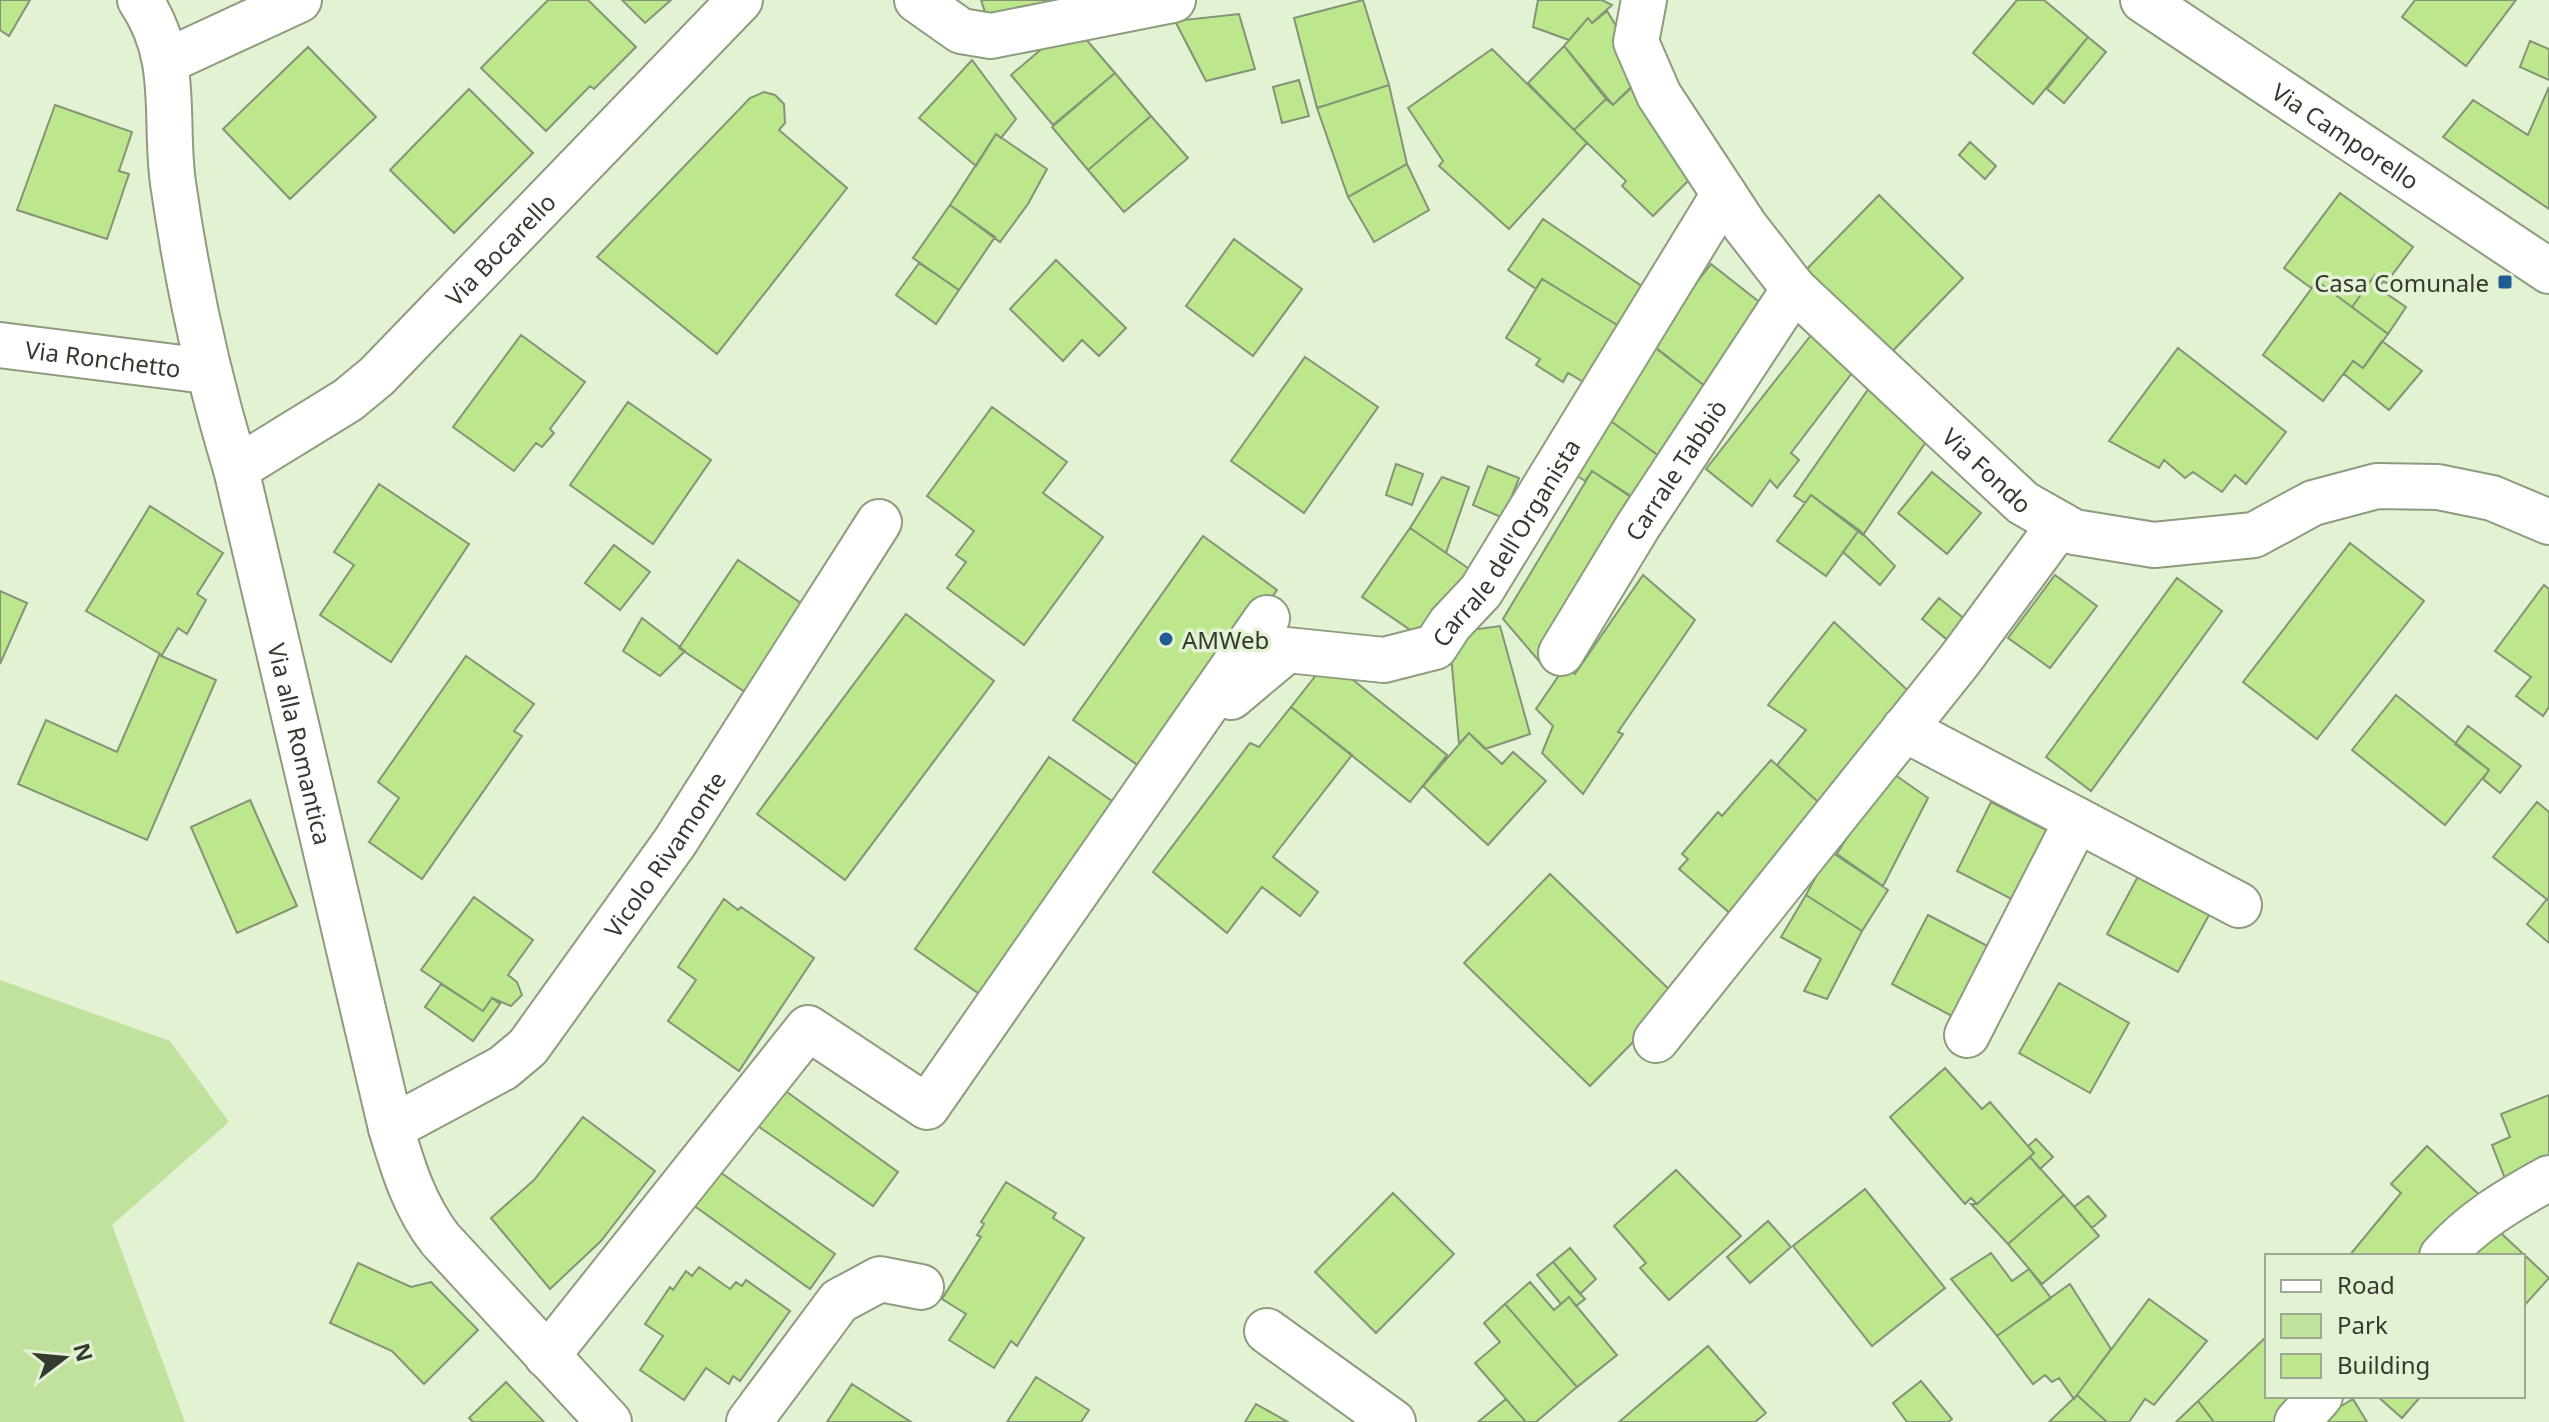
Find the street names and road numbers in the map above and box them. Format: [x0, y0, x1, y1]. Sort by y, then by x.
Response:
street label: Via Camporello [2266, 74, 2426, 197]
street label: Via Bocarello [437, 185, 562, 313]
street label: Via Ronchetto [24, 332, 183, 384]
street label: Carrale Tabbiò [1617, 393, 1734, 546]
street label: Via Fondo [1936, 420, 2040, 520]
street label: Carrale dell'Organista [1424, 432, 1587, 652]
street label: Via alla Romantica [261, 640, 340, 848]
street label: Vicolo Rivamonte [596, 765, 733, 944]

